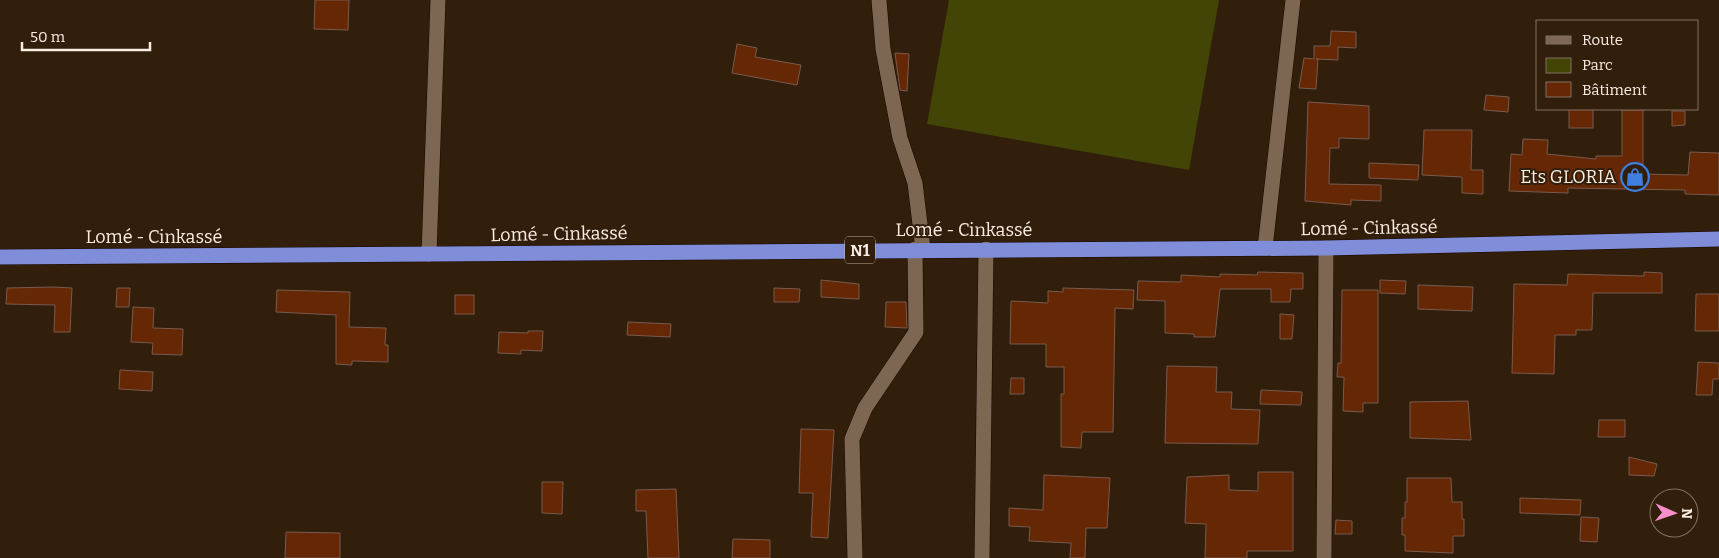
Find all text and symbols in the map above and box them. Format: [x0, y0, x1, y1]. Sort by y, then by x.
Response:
scale bar [22, 20, 150, 52]
legend [1536, 20, 1699, 110]
text: 50 m [30, 28, 66, 46]
text: Route [1582, 31, 1623, 49]
text: Parc [1582, 56, 1613, 74]
text: Bâtiment [1582, 81, 1647, 99]
shop icon: Ets GLORIA [1620, 162, 1650, 192]
place label: Ets GLORIA [1520, 166, 1616, 188]
street label: Lomé - Cinkassé [1300, 216, 1438, 240]
street label: Lomé - Cinkassé [895, 219, 1033, 241]
street label: Lomé - Cinkassé [490, 222, 628, 246]
street label: Lomé - Cinkassé [85, 226, 223, 248]
road number: N1 [845, 236, 875, 264]
north arrow [1649, 488, 1699, 538]
text: N [1678, 508, 1695, 519]

